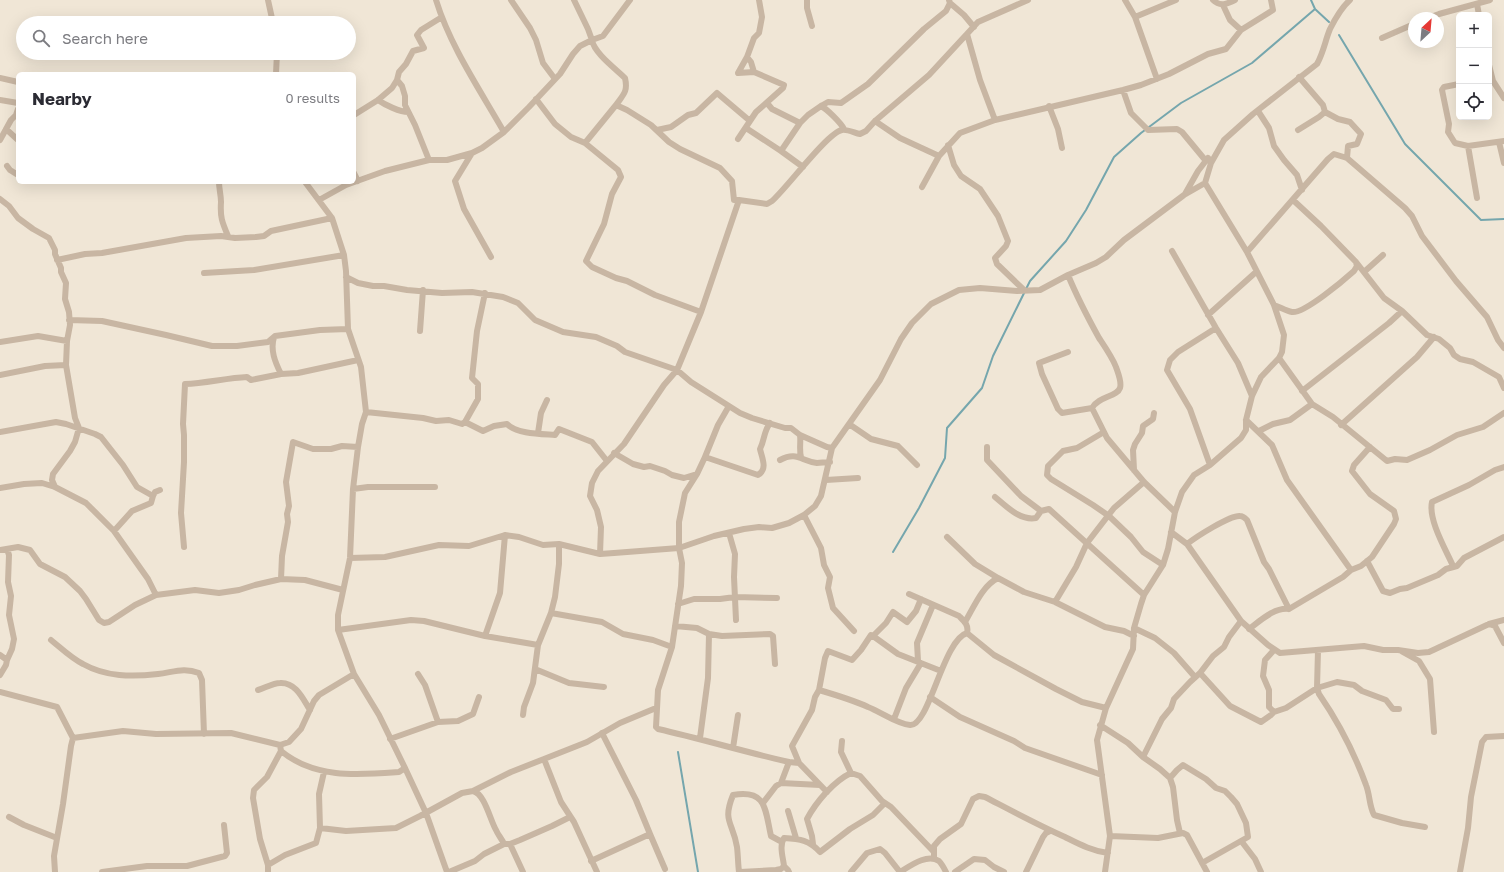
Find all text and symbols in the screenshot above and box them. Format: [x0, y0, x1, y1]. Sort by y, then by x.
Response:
north arrow [1408, 12, 1444, 48]
map controls [1456, 12, 1492, 120]
button: + [1456, 12, 1492, 48]
search box [16, 16, 356, 60]
icon: search [30, 27, 52, 49]
text: Search here [62, 29, 148, 47]
button: − [1456, 48, 1492, 84]
button: locate [1456, 84, 1492, 120]
text: Nearby [32, 88, 92, 109]
text: 0 results [285, 90, 340, 106]

